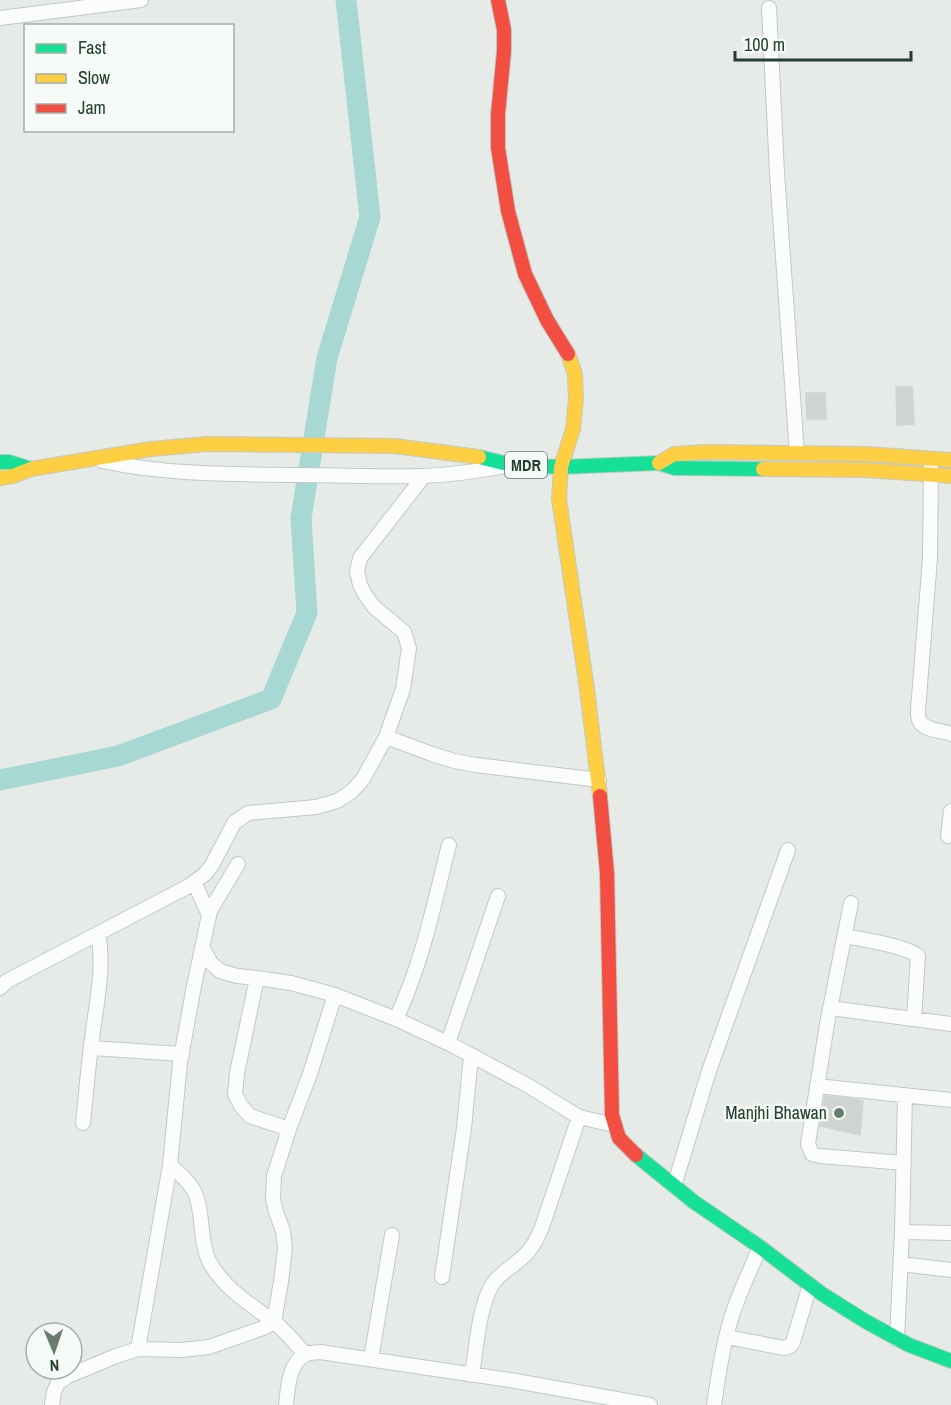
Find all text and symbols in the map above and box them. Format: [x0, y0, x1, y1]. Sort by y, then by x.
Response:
legend [24, 24, 234, 132]
scale bar [735, 24, 910, 62]
text: 100 m [744, 32, 785, 57]
text: Fast [78, 35, 106, 60]
text: Slow [78, 65, 110, 90]
text: Jam [78, 95, 106, 120]
road number: MDR [505, 452, 547, 478]
place label: Manjhi Bhawan [725, 1100, 827, 1125]
marker: Manjhi Bhawan [832, 1106, 846, 1120]
north arrow [24, 1321, 84, 1381]
text: N [49, 1355, 60, 1377]

